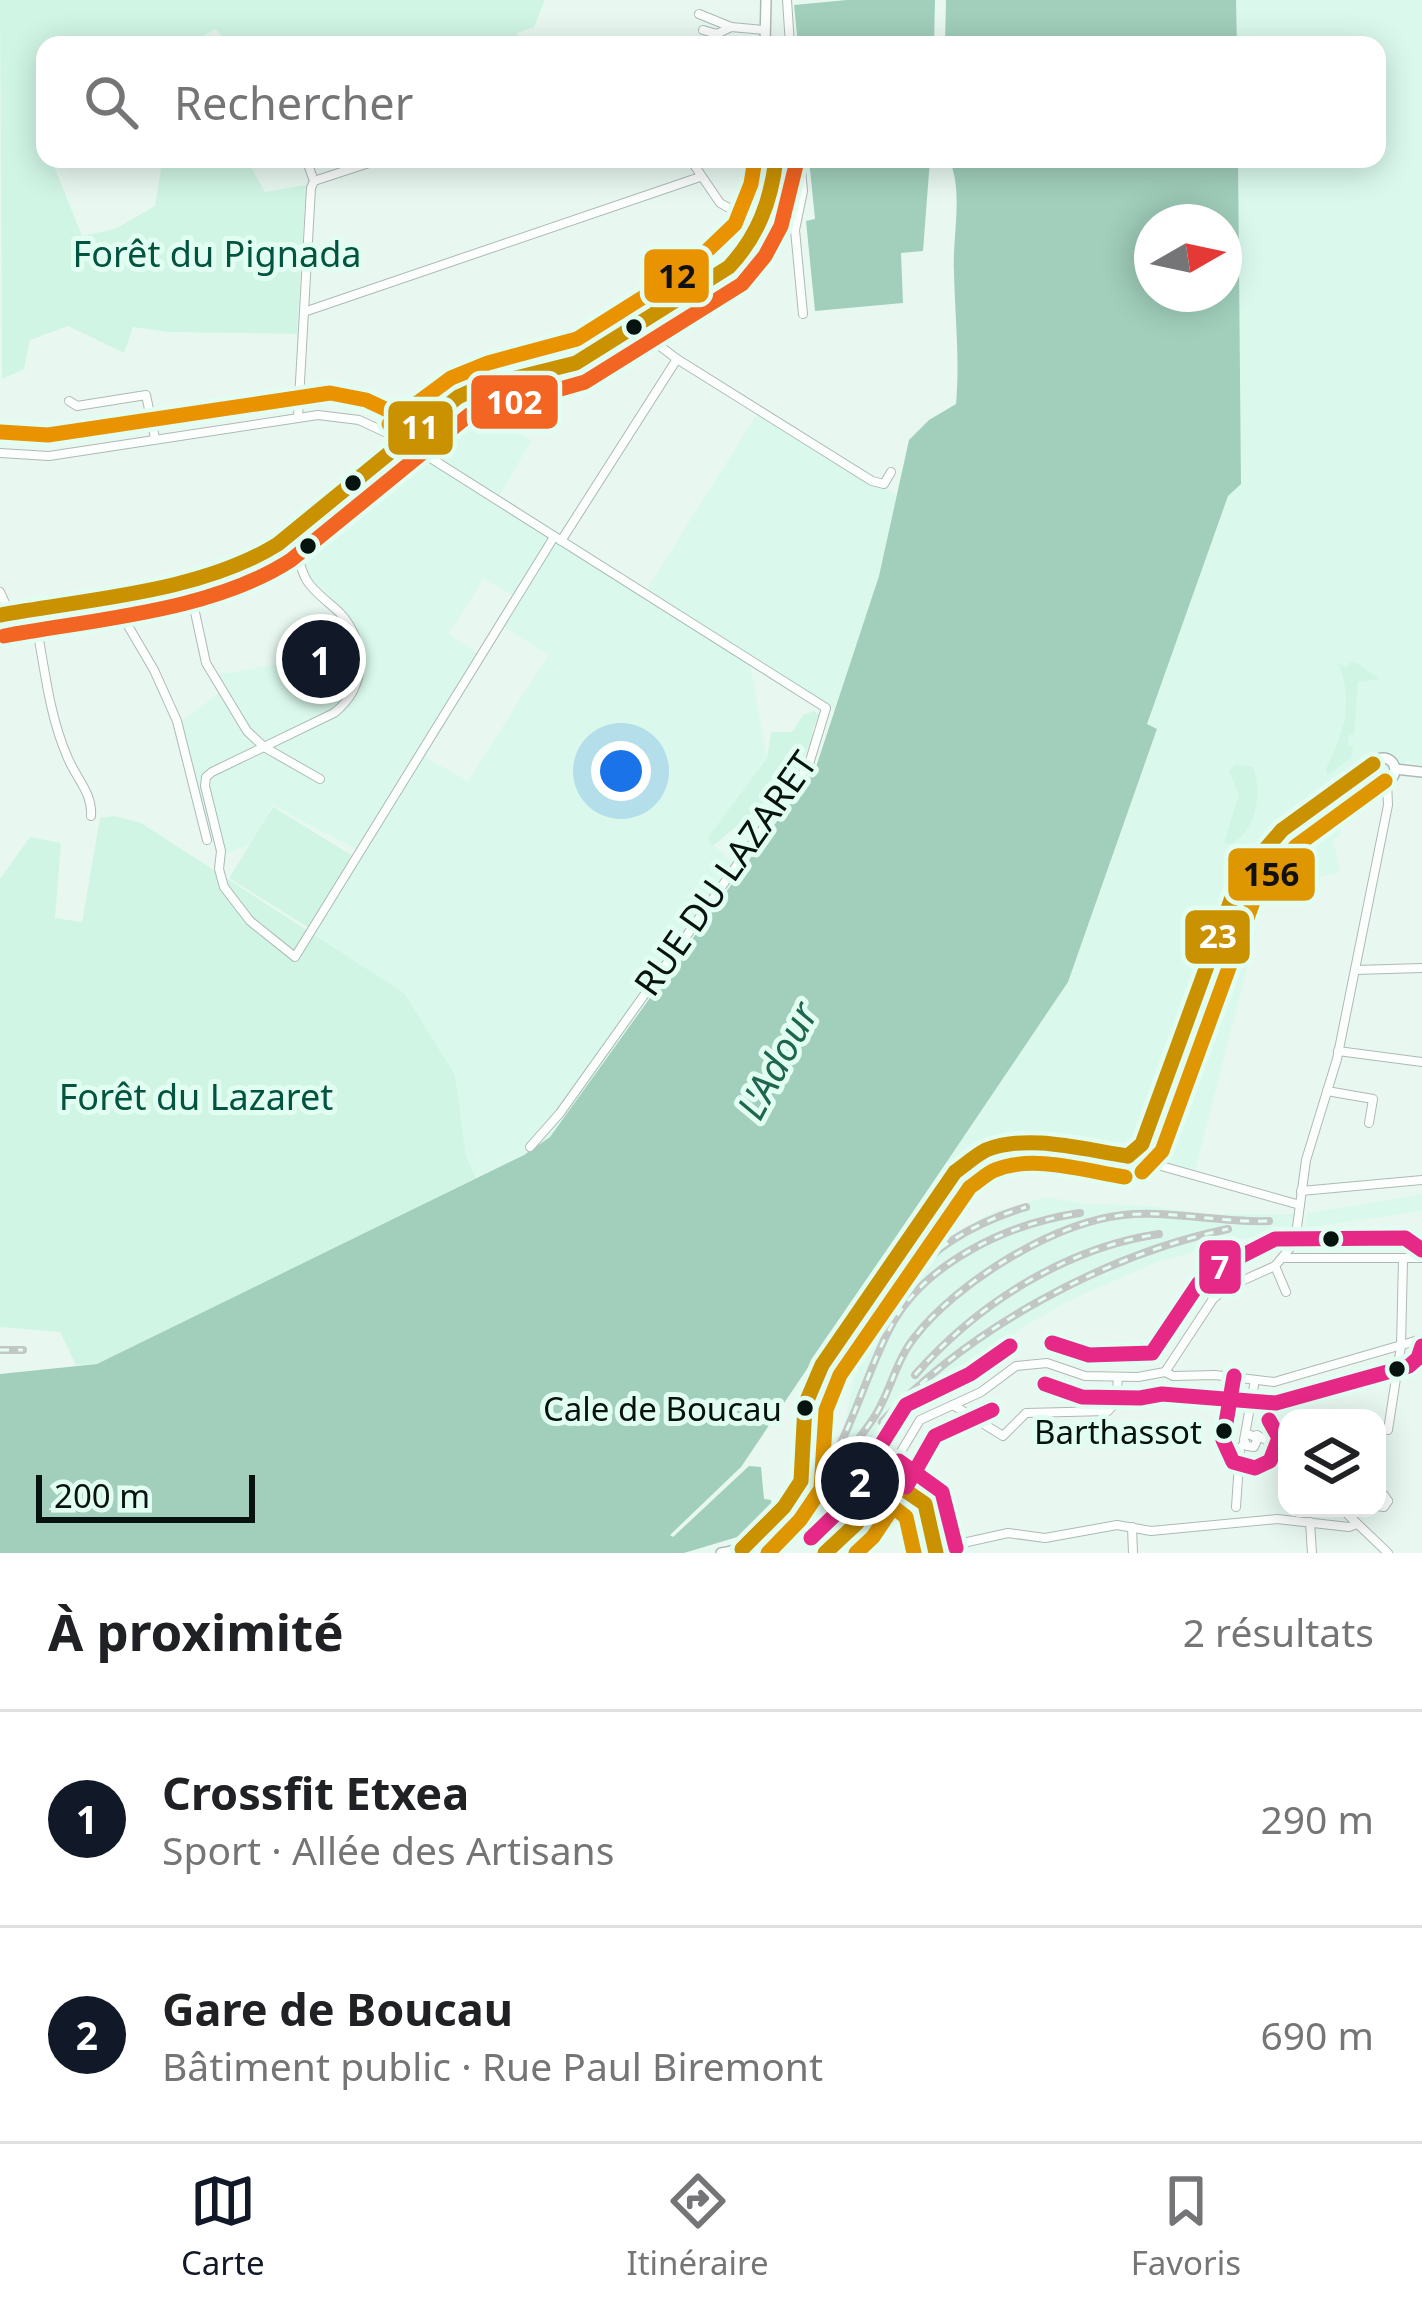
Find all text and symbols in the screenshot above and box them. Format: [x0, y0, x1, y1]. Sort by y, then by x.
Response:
search box [36, 36, 1386, 168]
icon: search [78, 69, 144, 135]
text: Rechercher [174, 72, 413, 133]
north arrow [1134, 204, 1242, 312]
park label: Forêt du Pignada [72, 229, 362, 278]
line badge: 12 [642, 247, 711, 305]
text: 12 [658, 253, 696, 298]
unlabelled marker [623, 316, 645, 338]
line badge: 102 [469, 373, 560, 431]
text: 102 [486, 379, 542, 424]
line badge: 11 [386, 399, 455, 457]
text: 11 [401, 404, 439, 449]
unlabelled marker [342, 472, 364, 494]
unlabelled marker [297, 535, 319, 557]
pin: 1 [282, 614, 360, 704]
your location [591, 741, 651, 801]
street label: RUE DU LAZARET [622, 741, 828, 1005]
line badge: 156 [1226, 846, 1317, 903]
text: 156 [1243, 851, 1299, 896]
line badge: 23 [1183, 908, 1252, 966]
text: 23 [1199, 913, 1237, 958]
water label: L'Adour [723, 991, 830, 1128]
park label: Forêt du Lazaret [59, 1072, 333, 1121]
unlabelled marker [1320, 1228, 1342, 1250]
line badge: 7 [1197, 1238, 1243, 1296]
text: 7 [1211, 1244, 1229, 1289]
unlabelled marker [1386, 1358, 1408, 1380]
place label: Cale de Boucau [543, 1386, 782, 1431]
marker: Cale de Boucau [794, 1397, 816, 1419]
place label: Barthassot [1034, 1409, 1202, 1454]
map controls [1278, 1409, 1386, 1517]
button: layers [1278, 1409, 1386, 1517]
marker: Barthassot [1213, 1420, 1235, 1442]
pin: 2 [821, 1436, 899, 1526]
scale bar [36, 1469, 255, 1522]
text: 200 m [54, 1473, 150, 1518]
text: À proximité [48, 1596, 344, 1666]
text: 2 résultats [1183, 1605, 1374, 1658]
text: Crossfit Etxea [162, 1762, 469, 1823]
text: 1 [76, 1792, 98, 1845]
text: 290 m [1260, 1792, 1374, 1845]
text: Sport · Allée des Artisans [162, 1823, 614, 1876]
text: Gare de Boucau [162, 1978, 513, 2039]
text: 2 [76, 2008, 98, 2061]
text: 690 m [1260, 2008, 1374, 2061]
text: Bâtiment public · Rue Paul Biremont [162, 2039, 823, 2092]
tab: Carte [181, 2168, 265, 2285]
tab: Itinéraire [626, 2168, 769, 2285]
tab: Favoris [1131, 2168, 1241, 2285]

